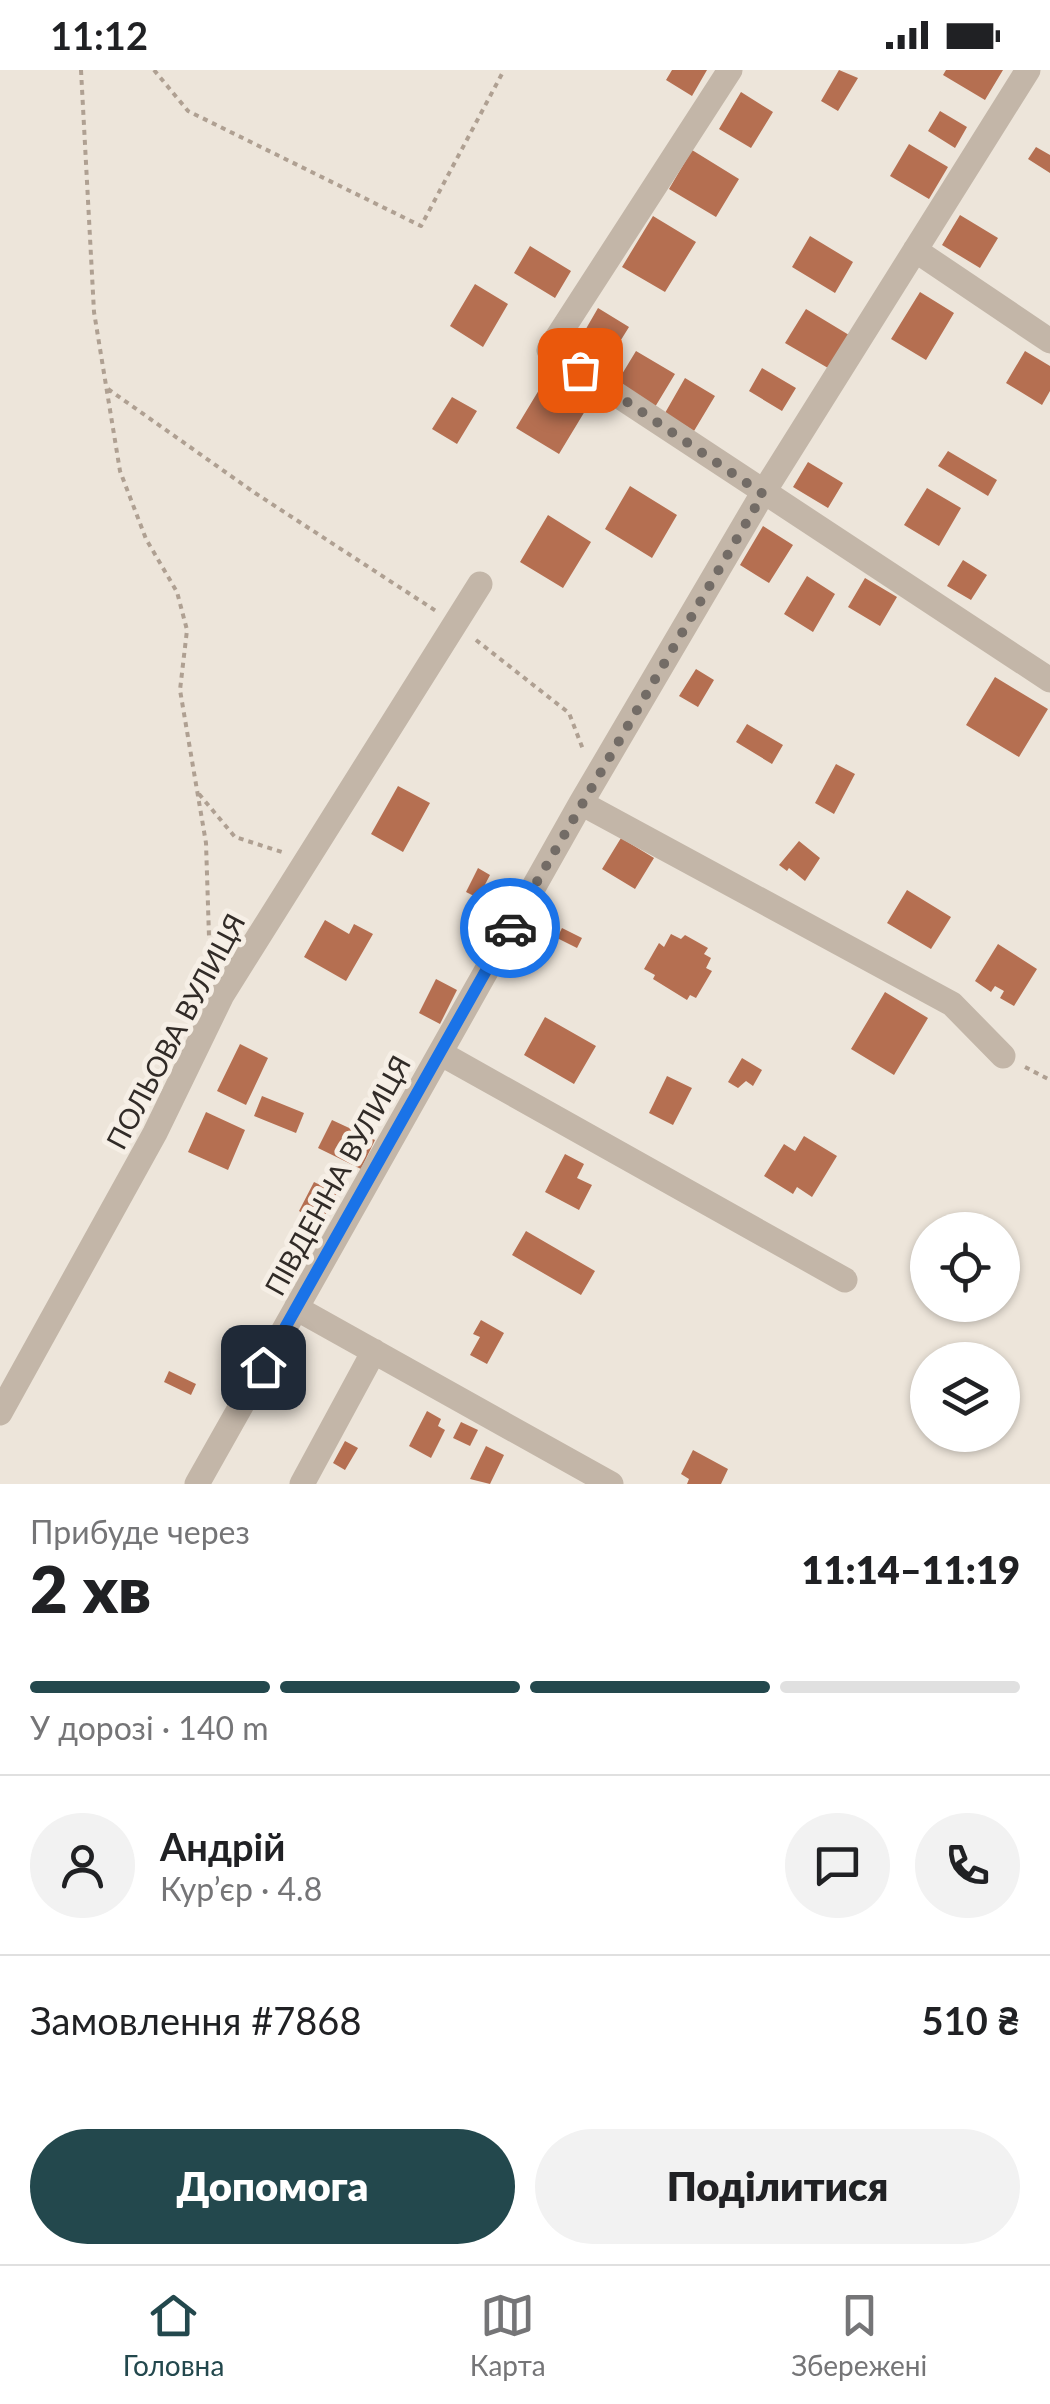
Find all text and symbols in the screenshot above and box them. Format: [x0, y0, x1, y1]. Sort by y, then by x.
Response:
text: 11:12 [50, 12, 148, 58]
pin [538, 328, 623, 413]
icon: bag [553, 343, 608, 398]
courier [460, 878, 560, 978]
icon: car [483, 901, 538, 956]
street label: ПОЛЬОВА ВУЛИЦЯ [99, 907, 251, 1155]
street label: ПІВДЕННА ВУЛИЦЯ [257, 1049, 417, 1301]
map controls [910, 1212, 1020, 1452]
button: locate [910, 1212, 1020, 1322]
pin [221, 1325, 306, 1410]
icon: home [236, 1340, 291, 1395]
button: layers [910, 1342, 1020, 1452]
text: Прибуде через [30, 1512, 250, 1551]
text: 11:14–11:19 [801, 1546, 1020, 1592]
text: 2 хв [30, 1549, 151, 1627]
text: У дорозі · 140 m [30, 1708, 269, 1747]
button: person [30, 1813, 135, 1918]
button: chat [785, 1813, 890, 1918]
button: phone [915, 1813, 1020, 1918]
text: Андрій [160, 1823, 285, 1869]
text: Кур’єр · 4.8 [160, 1869, 322, 1908]
text: Замовлення #7868 [30, 1997, 361, 2043]
text: 510 ₴ [922, 1997, 1020, 2043]
button: Допомога [30, 2129, 515, 2244]
button: Поділитися [535, 2129, 1020, 2244]
tab: Головна [123, 2288, 224, 2382]
tab: Карта [470, 2288, 546, 2382]
tab: Збережені [791, 2288, 927, 2382]

